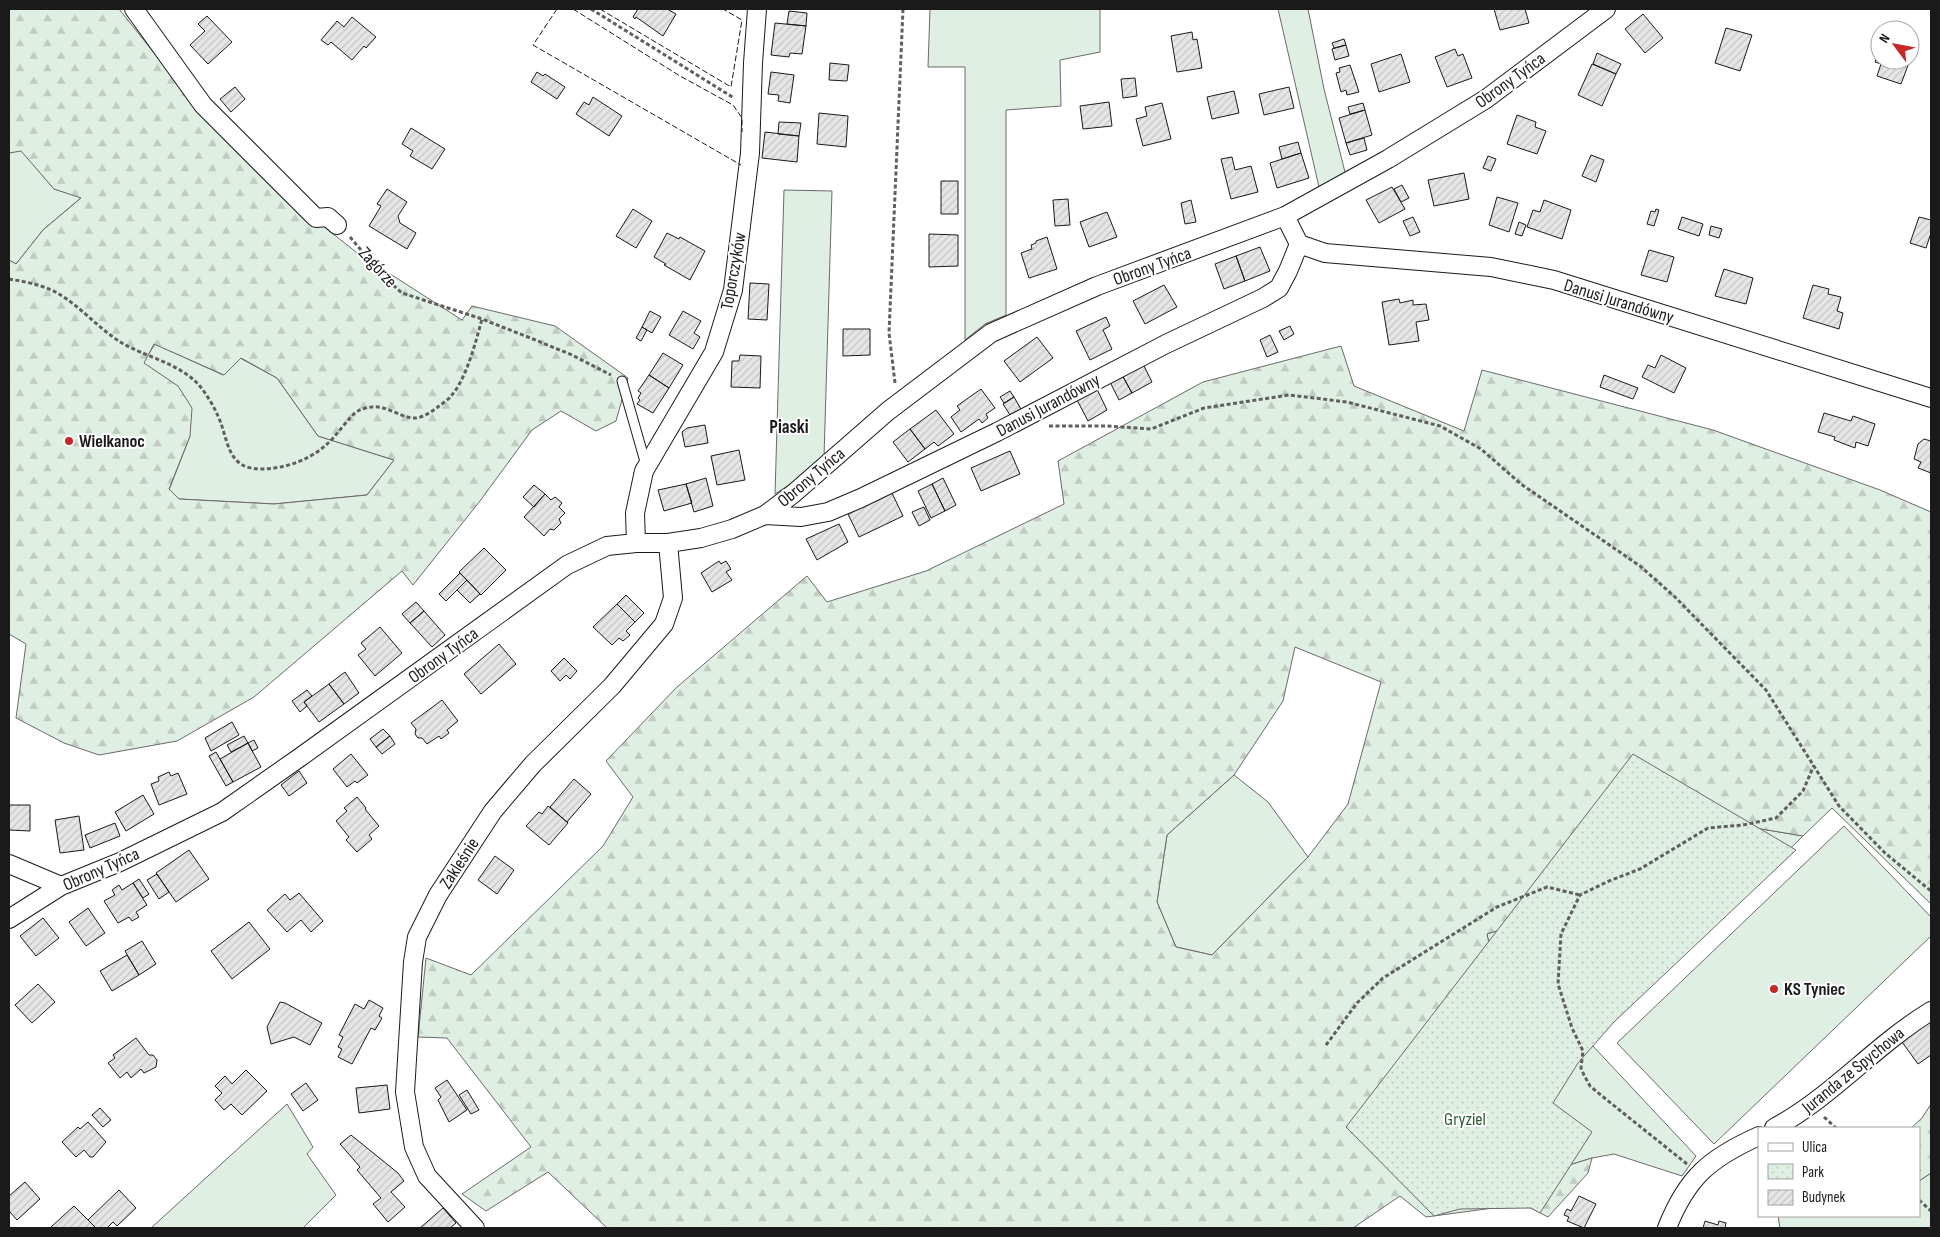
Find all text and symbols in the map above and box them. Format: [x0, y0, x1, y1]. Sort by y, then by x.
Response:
north arrow [1870, 20, 1920, 70]
text: N [1875, 31, 1894, 46]
street label: Obrony Tyńca [1471, 48, 1549, 113]
street label: Toporczyków [716, 231, 751, 311]
street label: Zagórze [354, 243, 401, 292]
street label: Obrony Tyńca [1110, 243, 1194, 290]
street label: Danusi Jurandówny [1561, 275, 1676, 328]
street label: Danusi Jurandówny [993, 369, 1103, 441]
district label: Piaski [769, 416, 809, 439]
place label: Wielkanoc [79, 431, 145, 452]
marker: Wielkanoc [63, 435, 75, 447]
street label: Obrony Tyńca [773, 443, 849, 512]
street label: Obrony Tyńca [404, 623, 482, 688]
street label: Zakleśnie [435, 834, 484, 893]
street label: Obrony Tyńca [60, 843, 143, 896]
place label: KS Tyniec [1784, 979, 1845, 1000]
marker: KS Tyniec [1768, 983, 1780, 995]
street label: Juranda ze Spychowa [1797, 1023, 1909, 1119]
park label: Gryziel [1444, 1109, 1486, 1130]
legend [1758, 1127, 1920, 1217]
text: Ulica [1802, 1138, 1827, 1157]
text: Park [1802, 1163, 1824, 1182]
text: Budynek [1802, 1188, 1845, 1207]

